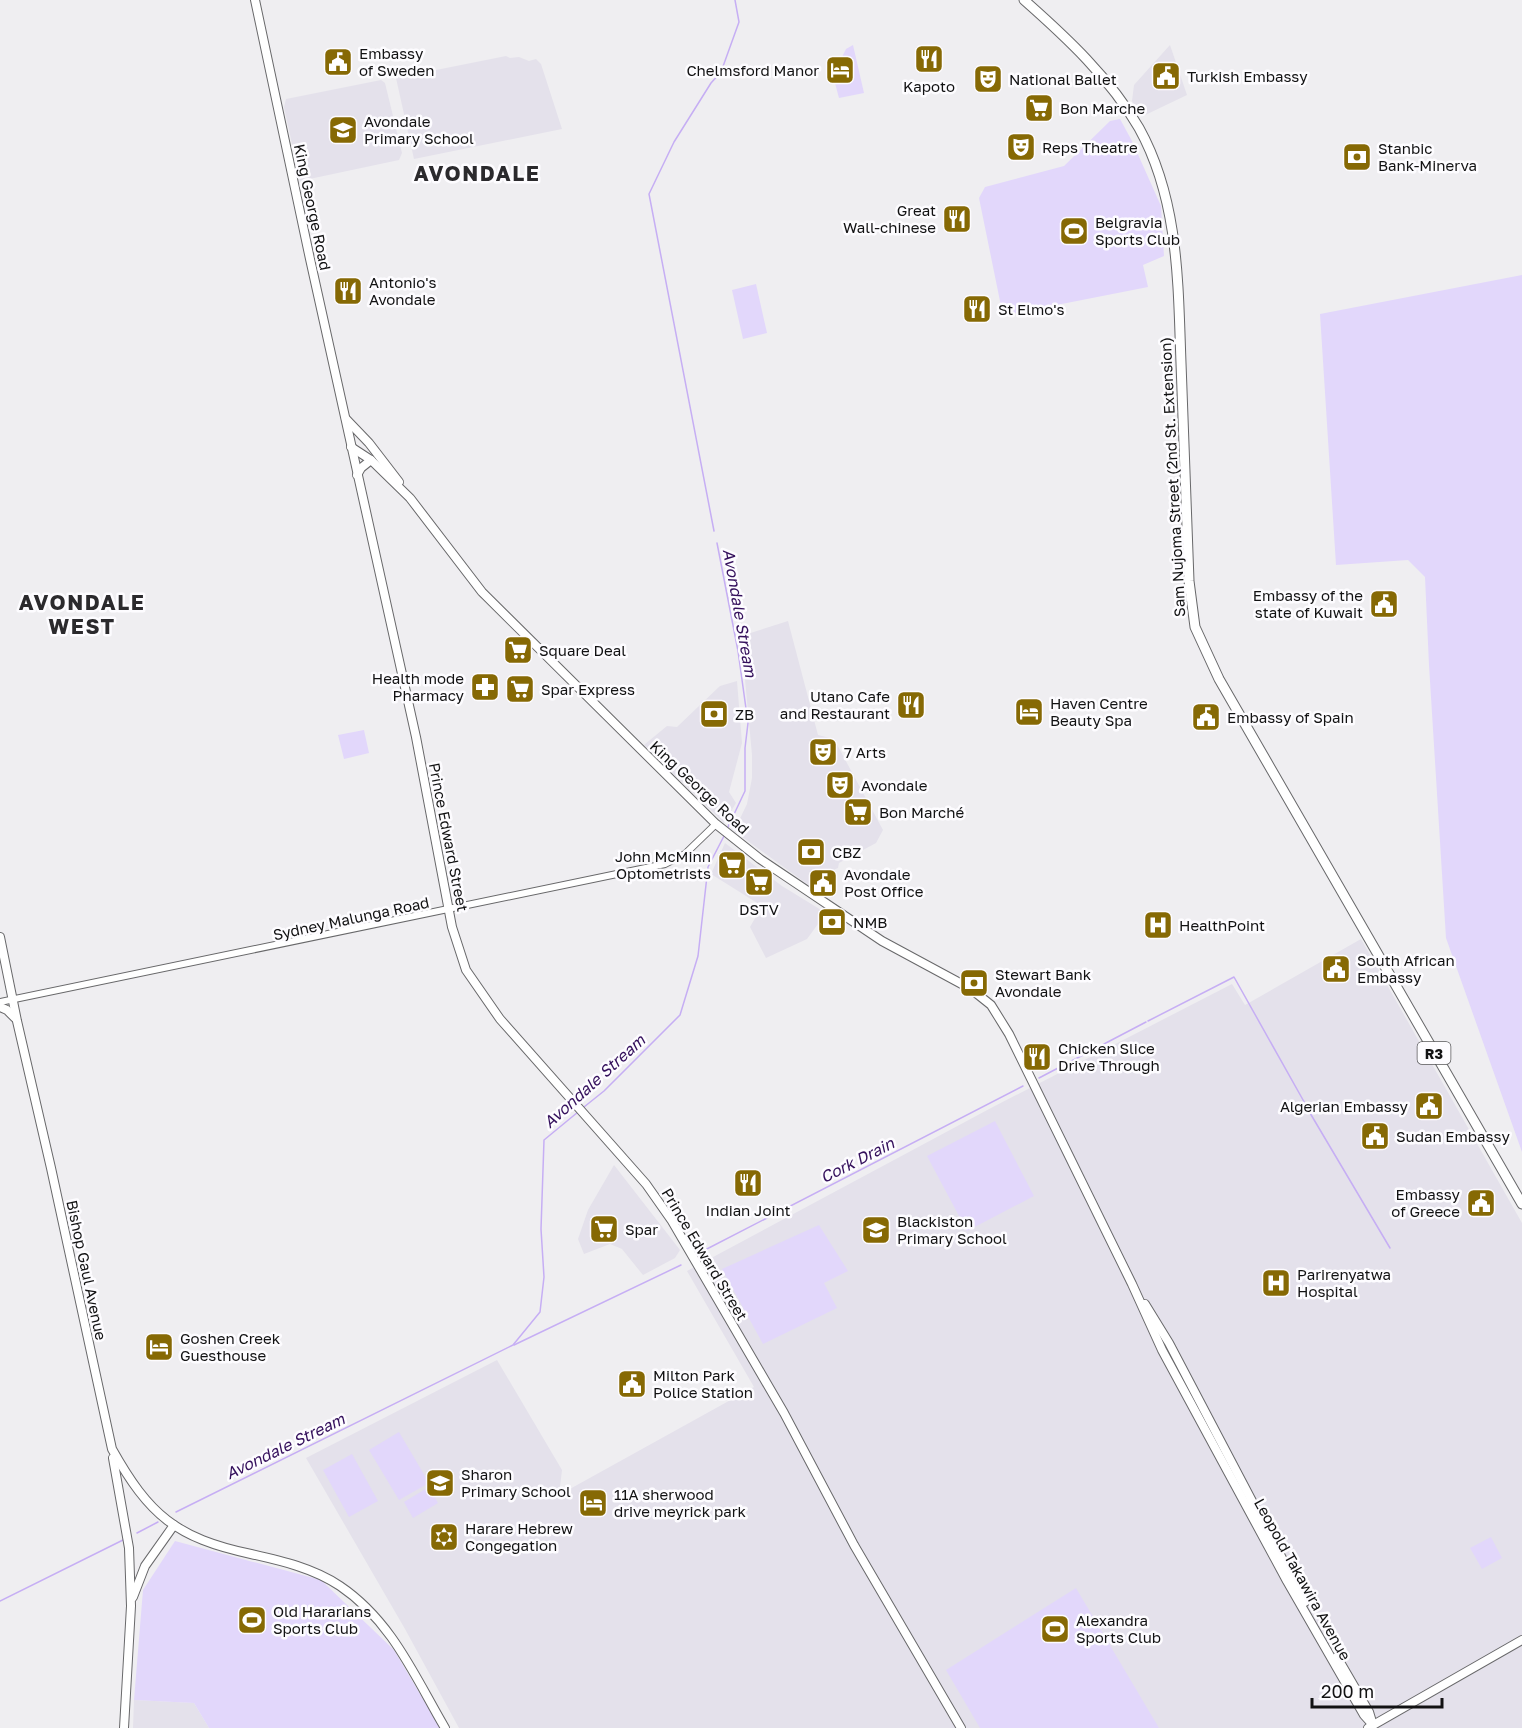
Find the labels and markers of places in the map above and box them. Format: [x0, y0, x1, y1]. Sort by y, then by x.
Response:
restaurant icon: Kapoto [913, 43, 945, 75]
place label: Embassy of Sweden [359, 44, 434, 79]
public building icon: Embassy of Sweden [322, 46, 354, 78]
hotel icon: Chelmsford Manor [824, 54, 856, 86]
public building icon: Turkish Embassy [1150, 60, 1182, 92]
place label: Chelmsford Manor [686, 61, 819, 79]
theatre icon: National Ballet [972, 63, 1004, 95]
place label: Turkish Embassy [1187, 67, 1308, 85]
place label: National Ballet [1009, 70, 1117, 88]
place label: Kapoto [903, 77, 955, 95]
supermarket icon: Bon Marche [1023, 92, 1055, 124]
place label: Bon Marche [1060, 99, 1146, 117]
place label: Avondale Primary School [364, 112, 474, 147]
school or university icon: Avondale Primary School [327, 114, 359, 146]
theatre icon: Reps Theatre [1005, 131, 1037, 163]
place label: Reps Theatre [1042, 138, 1138, 156]
place label: Stanbic Bank-Minerva [1378, 139, 1477, 174]
bank icon: Stanbic Bank-Minerva [1341, 141, 1373, 173]
place label: Great Wall-chinese [843, 201, 936, 236]
restaurant icon: Great Wall-chinese [941, 203, 973, 235]
place label: Belgravia Sports Club [1095, 213, 1180, 248]
sports icon: Belgravia Sports Club [1058, 215, 1090, 247]
place label: Antonio's Avondale [369, 273, 437, 308]
restaurant icon: Antonio's Avondale [332, 275, 364, 307]
restaurant icon: St Elmo's [961, 293, 993, 325]
place label: St Elmo's [998, 300, 1064, 318]
place label: Embassy of the state of Kuwait [1253, 586, 1363, 621]
public building icon: Embassy of the state of Kuwait [1368, 588, 1400, 620]
supermarket icon: Square Deal [502, 634, 534, 666]
place label: Square Deal [539, 641, 626, 659]
place label: Health mode Pharmacy [372, 669, 465, 704]
pharmacy icon: Health mode Pharmacy [469, 671, 501, 703]
supermarket icon: Spar Express [504, 673, 536, 705]
place label: Spar Express [541, 680, 635, 698]
place label: Utano Cafe and Restaurant [780, 687, 890, 722]
restaurant icon: Utano Cafe and Restaurant [895, 689, 927, 721]
place label: Haven Centre Beauty Spa [1050, 694, 1148, 729]
hotel icon: Haven Centre Beauty Spa [1013, 696, 1045, 728]
bank icon: ZB [698, 698, 730, 730]
public building icon: Embassy of Spain [1190, 701, 1222, 733]
place label: ZB [735, 705, 754, 723]
place label: Embassy of Spain [1227, 708, 1354, 726]
theatre icon: 7 Arts [807, 736, 839, 768]
place label: 7 Arts [844, 743, 886, 761]
theatre icon: Avondale [824, 769, 856, 801]
place label: Avondale [861, 776, 928, 794]
supermarket icon: Bon Marché [842, 796, 874, 828]
place label: Bon Marché [879, 803, 965, 821]
bank icon: CBZ [795, 836, 827, 868]
place label: CBZ [832, 843, 861, 861]
place label: John McMinn Optometrists [615, 847, 711, 882]
supermarket icon: John McMinn Optometrists [716, 849, 748, 881]
place label: Avondale Post Office [844, 865, 924, 900]
supermarket icon: DSTV [743, 866, 775, 898]
public building icon: Avondale Post Office [807, 867, 839, 899]
place label: DSTV [739, 900, 779, 918]
bank icon: NMB [816, 906, 848, 938]
hospital icon: HealthPoint [1142, 909, 1174, 941]
place label: NMB [853, 913, 887, 931]
place label: HealthPoint [1179, 916, 1265, 934]
place label: South African Embassy [1357, 951, 1455, 986]
public building icon: South African Embassy [1320, 953, 1352, 985]
place label: Stewart Bank Avondale [995, 965, 1092, 1000]
bank icon: Stewart Bank Avondale [958, 967, 990, 999]
place label: Chicken Slice Drive Through [1058, 1039, 1160, 1074]
restaurant icon: Chicken Slice Drive Through [1021, 1041, 1053, 1073]
public building icon: Algerian Embassy [1413, 1090, 1445, 1122]
place label: Algerian Embassy [1280, 1097, 1409, 1115]
public building icon: Sudan Embassy [1359, 1120, 1391, 1152]
place label: Sudan Embassy [1396, 1127, 1510, 1145]
restaurant icon: Indian Joint [732, 1167, 764, 1199]
place label: Embassy of Greece [1391, 1185, 1461, 1220]
public building icon: Embassy of Greece [1465, 1187, 1497, 1219]
place label: Indian Joint [705, 1201, 791, 1219]
place label: Blackiston Primary School [897, 1212, 1007, 1247]
supermarket icon: Spar [588, 1213, 620, 1245]
school or university icon: Blackiston Primary School [860, 1214, 892, 1246]
place label: Spar [625, 1220, 658, 1238]
place label: Parirenyatwa Hospital [1297, 1265, 1391, 1300]
hospital icon: Parirenyatwa Hospital [1260, 1267, 1292, 1299]
place label: Goshen Creek Guesthouse [180, 1329, 281, 1364]
hotel icon: Goshen Creek Guesthouse [143, 1331, 175, 1363]
place label: Milton Park Police Station [653, 1366, 753, 1401]
public building icon: Milton Park Police Station [616, 1368, 648, 1400]
place label: Sharon Primary School [461, 1465, 571, 1500]
school or university icon: Sharon Primary School [424, 1467, 456, 1499]
place label: 11A sherwood drive meyrick park [614, 1485, 747, 1520]
hotel icon: 11A sherwood drive meyrick park [577, 1487, 609, 1519]
place label: Harare Hebrew Congegation [465, 1519, 573, 1554]
synagogue icon: Harare Hebrew Congegation [428, 1521, 460, 1553]
place label: Old Hararians Sports Club [273, 1602, 371, 1637]
sports icon: Old Hararians Sports Club [236, 1604, 268, 1636]
place label: Alexandra Sports Club [1076, 1611, 1161, 1646]
sports icon: Alexandra Sports Club [1039, 1613, 1071, 1645]

